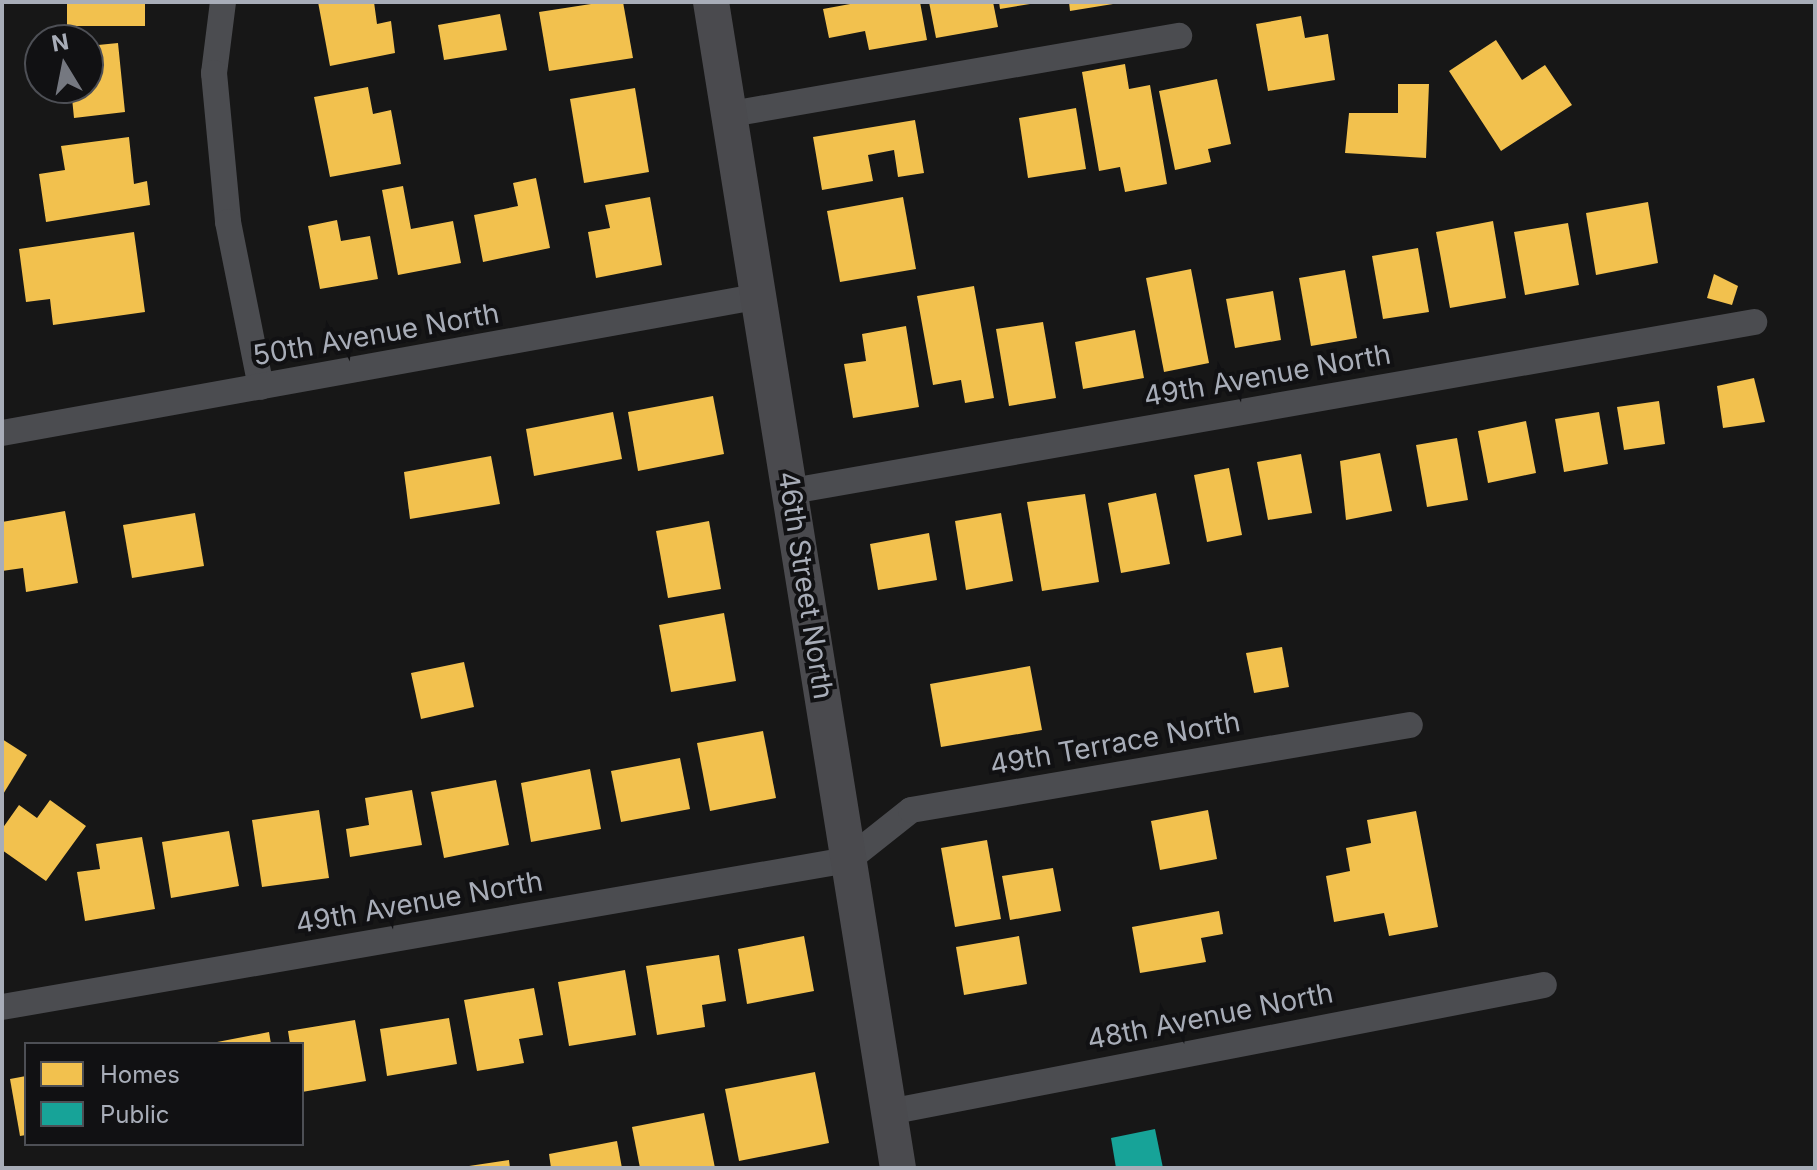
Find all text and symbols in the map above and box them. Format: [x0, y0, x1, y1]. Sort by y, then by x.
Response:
north arrow [24, 24, 104, 104]
text: N [50, 28, 71, 57]
street label: 50th Avenue North [250, 296, 502, 372]
street label: 49th Avenue North [1141, 337, 1393, 413]
street label: 46th Street North [771, 469, 841, 701]
street label: 49th Terrace North [987, 704, 1243, 782]
street label: 49th Avenue North [293, 864, 545, 940]
street label: 48th Avenue North [1084, 976, 1336, 1056]
legend [24, 1042, 304, 1146]
text: Homes [100, 1060, 180, 1089]
text: Public [100, 1100, 170, 1129]

